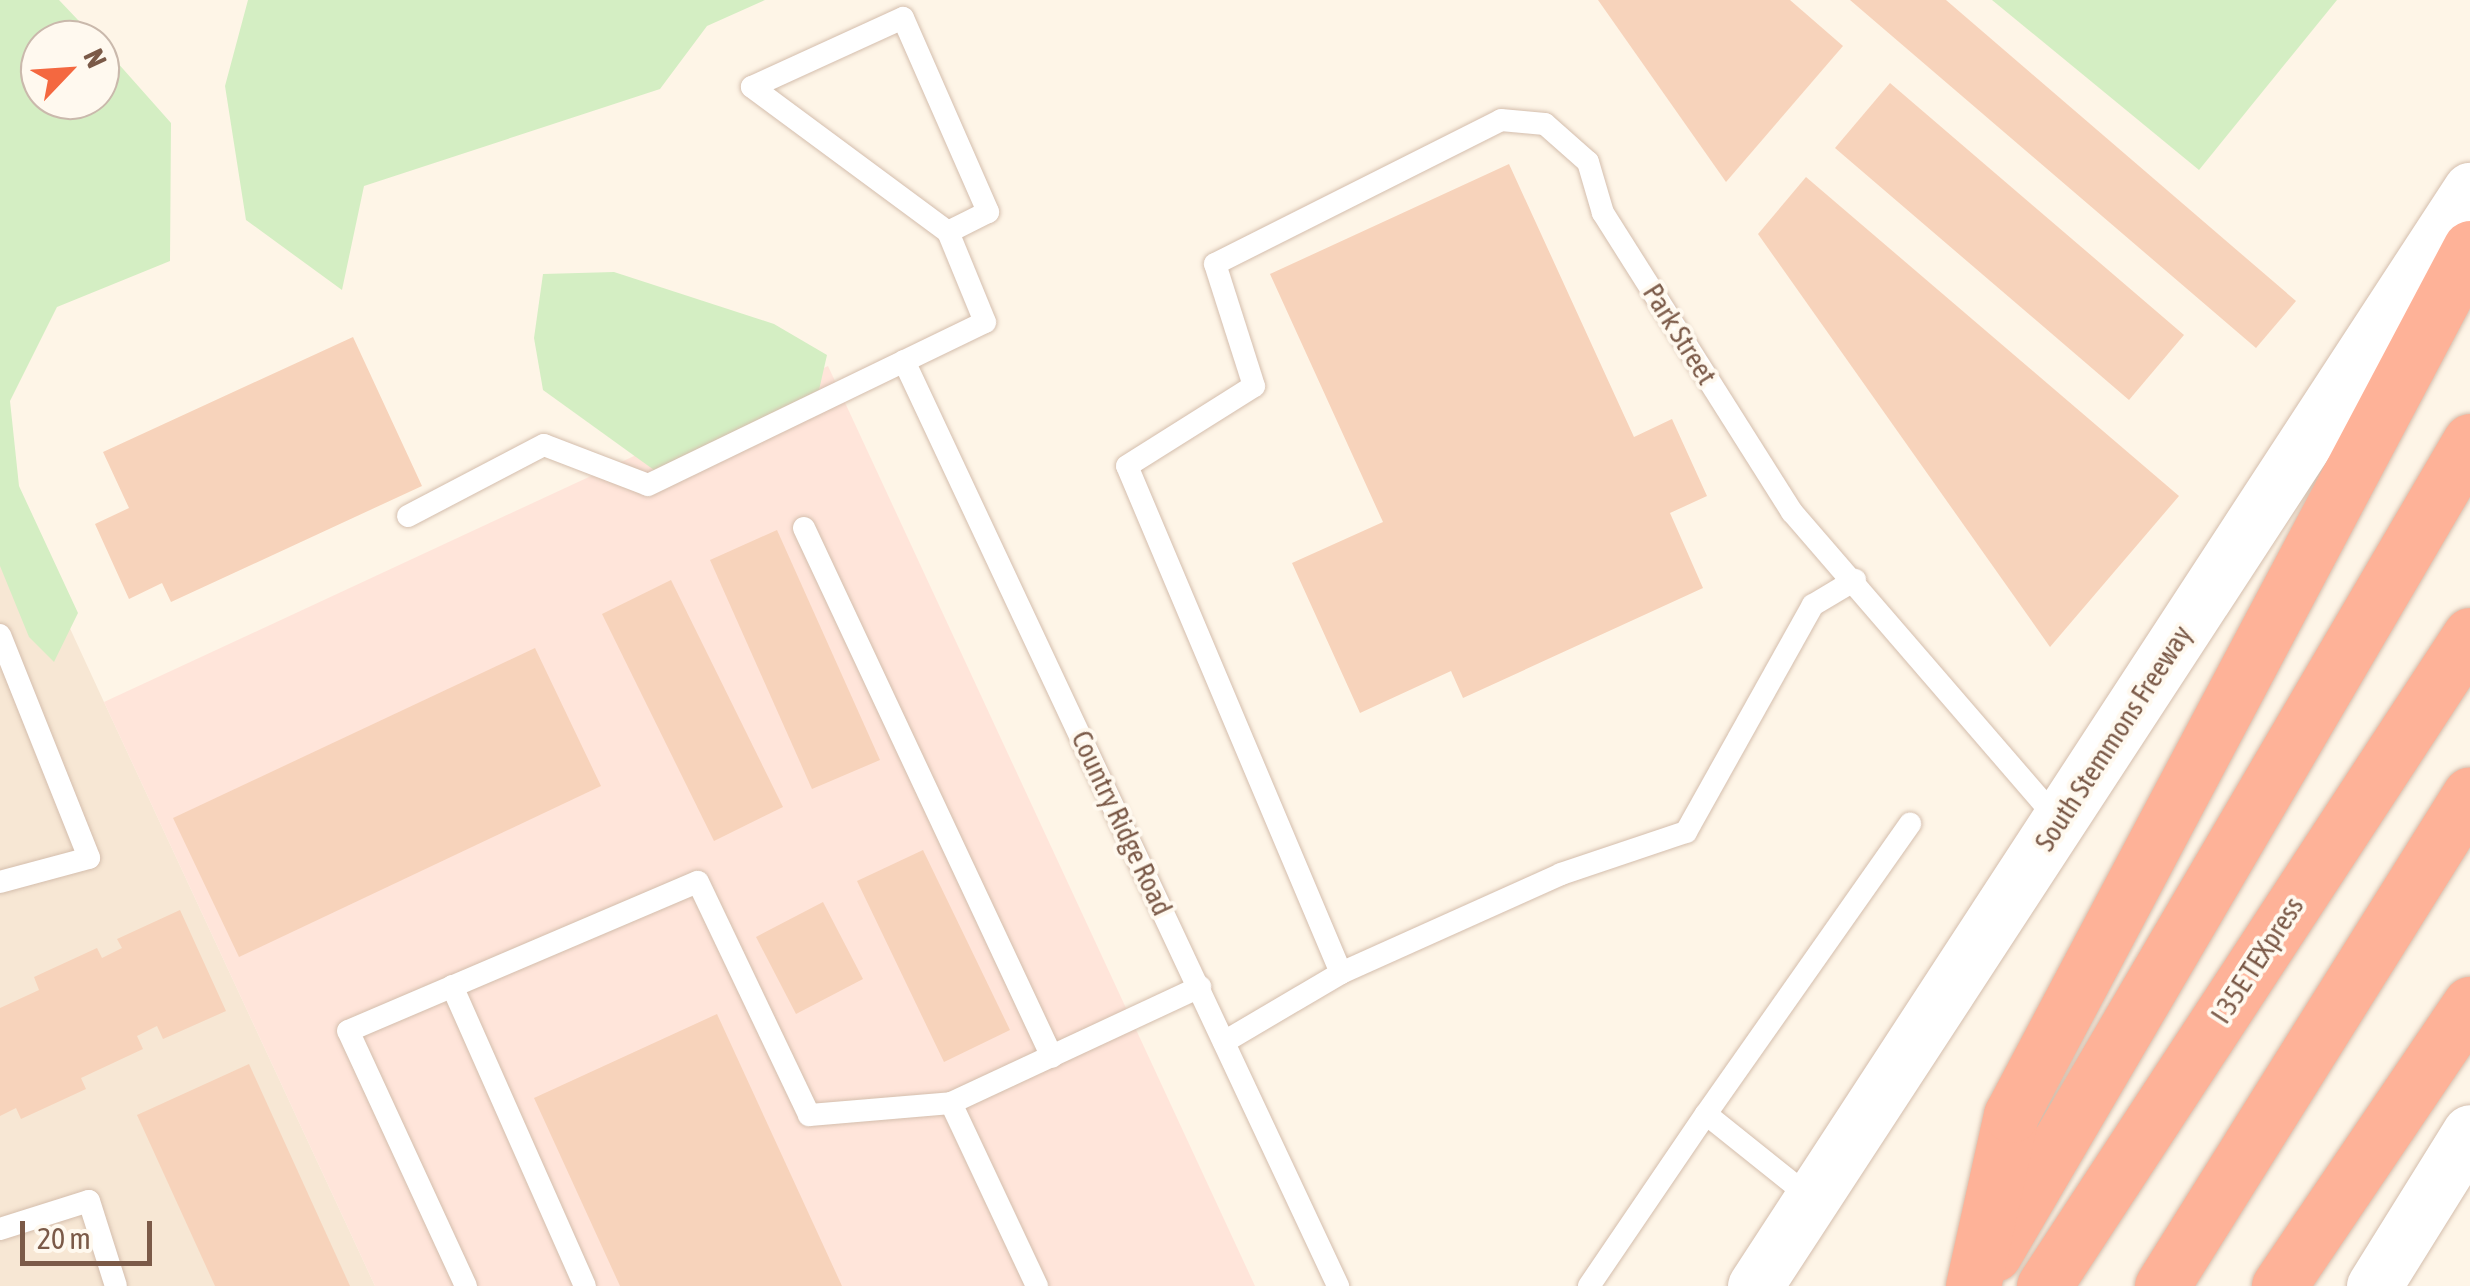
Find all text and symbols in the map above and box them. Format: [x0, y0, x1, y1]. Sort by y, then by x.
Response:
north arrow [20, 20, 120, 120]
text: N [77, 44, 113, 72]
street label: Park Street [1636, 278, 1724, 390]
street label: South Stemmons Freeway [2028, 619, 2198, 857]
street label: Country Ridge Road [1065, 725, 1179, 921]
street label: I 35E TEXpress [2204, 891, 2310, 1029]
scale bar [25, 1201, 158, 1263]
text: 20 m [37, 1221, 91, 1255]

